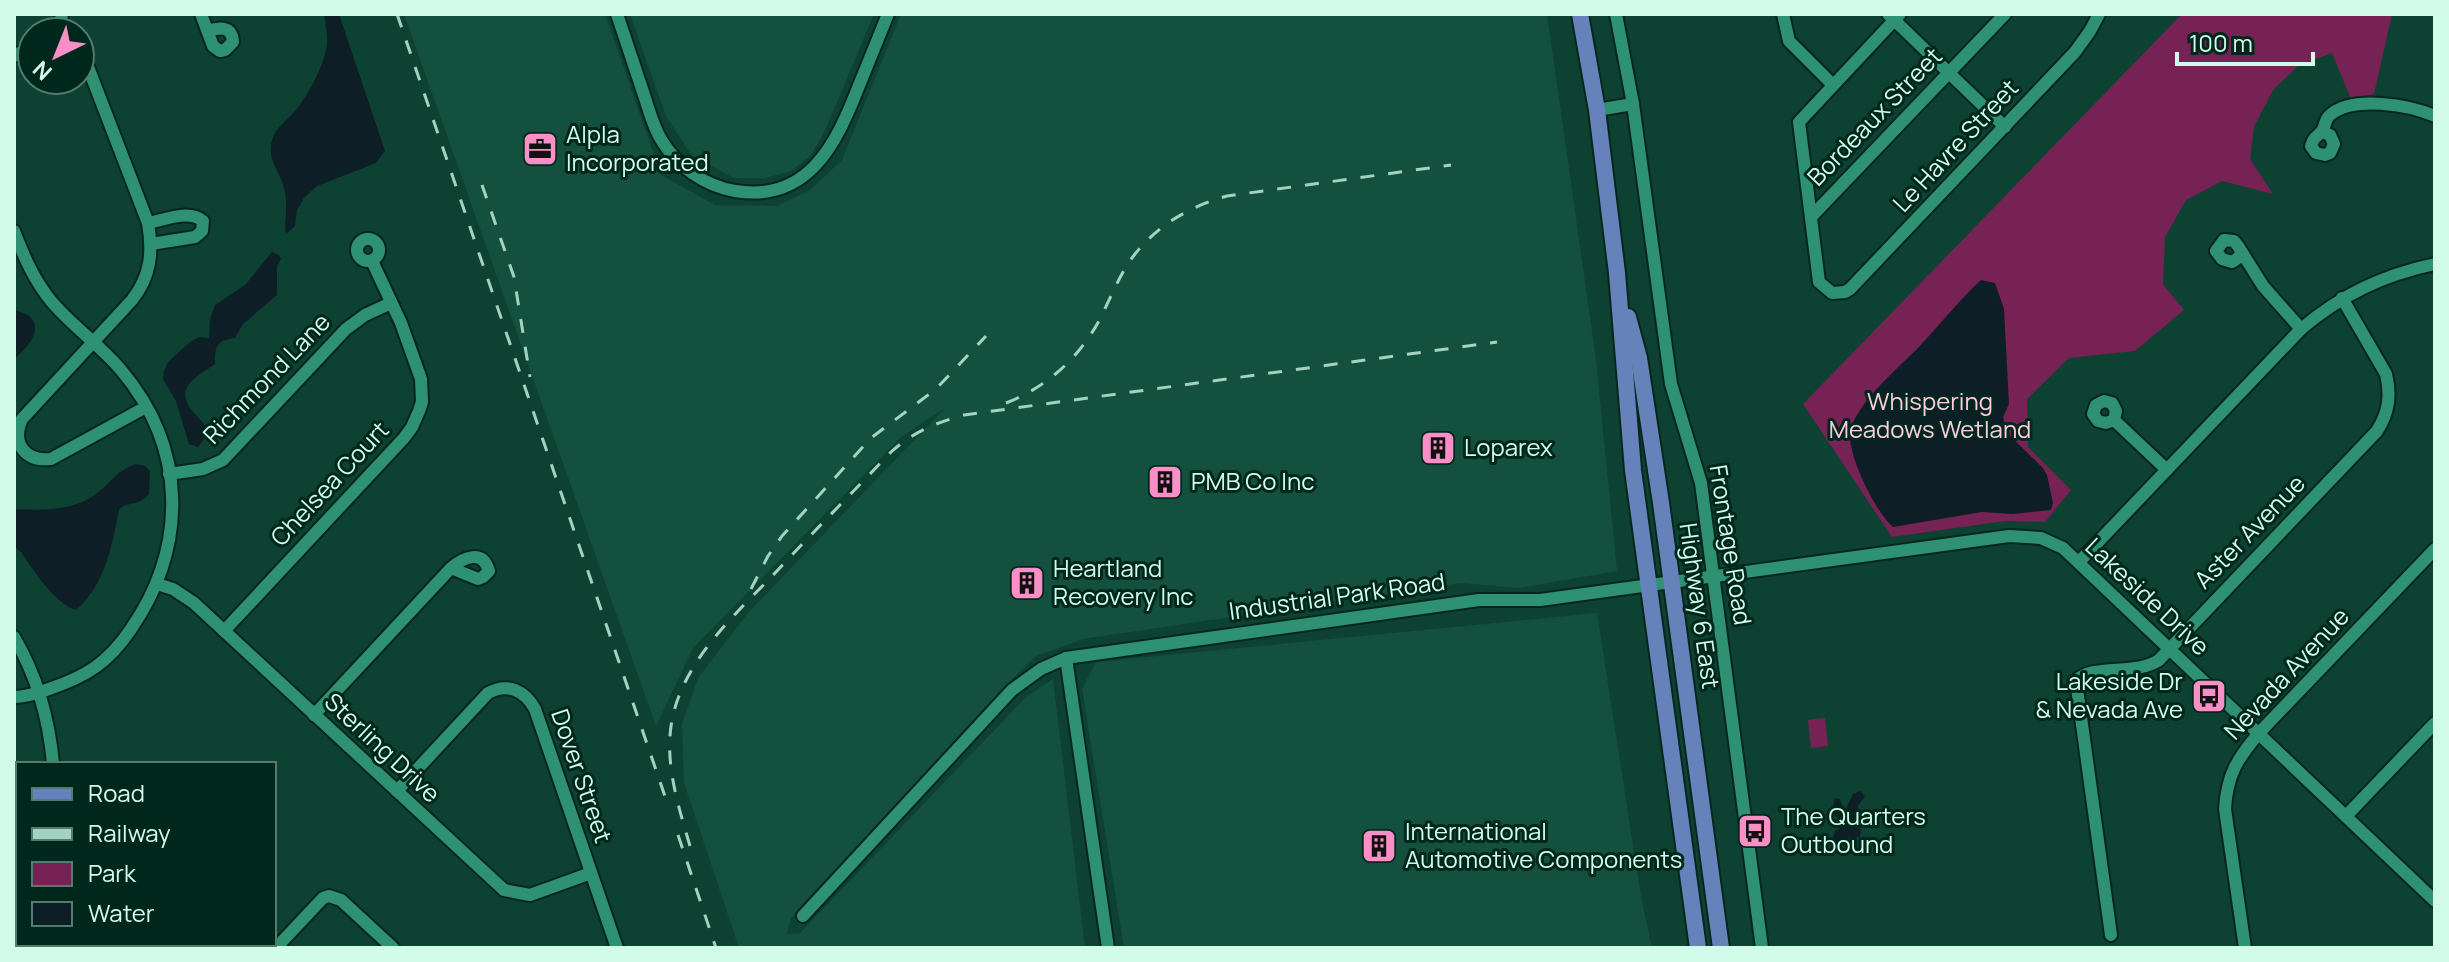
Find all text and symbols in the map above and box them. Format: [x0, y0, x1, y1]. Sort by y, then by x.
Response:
north arrow [16, 16, 96, 96]
scale bar [2177, 16, 2313, 66]
text: 100 m [2189, 26, 2253, 59]
street label: Bordeaux Street [1799, 39, 1949, 192]
text: N [26, 54, 58, 87]
street label: Le Havre Street [1885, 71, 2025, 218]
place label: Alpla Incorporated [566, 117, 709, 178]
office icon: Alpla Incorporated [521, 130, 559, 168]
street label: Richmond Lane [195, 305, 337, 450]
park label: Whispering Meadows Wetland [1829, 384, 2031, 445]
street label: Chelsea Court [262, 413, 395, 553]
building icon: Loparex [1419, 429, 1457, 467]
place label: Loparex [1464, 430, 1553, 463]
street label: Frontage Road [1703, 462, 1760, 627]
building icon: PMB Co Inc [1146, 463, 1184, 501]
place label: PMB Co Inc [1191, 464, 1314, 497]
street label: Aster Avenue [2186, 467, 2312, 595]
street label: Highway 6 East [1673, 521, 1728, 691]
street label: Lakeside Drive [2079, 530, 2217, 662]
place label: Heartland Recovery Inc [1053, 551, 1194, 612]
building icon: Heartland Recovery Inc [1008, 564, 1046, 602]
street label: Industrial Park Road [1227, 564, 1447, 627]
street label: Nevada Avenue [2216, 600, 2356, 746]
place label: Lakeside Dr & Nevada Ave [2035, 664, 2183, 725]
bus stop icon: Lakeside Dr & Nevada Ave [2190, 677, 2228, 715]
street label: Sterling Drive [318, 685, 448, 809]
street label: Dover Street [544, 704, 621, 847]
legend [16, 762, 276, 946]
text: Road [88, 776, 145, 809]
place label: The Quarters Outbound [1781, 799, 1926, 860]
bus stop icon: The Quarters Outbound [1736, 812, 1774, 850]
place label: International Automotive Components [1405, 814, 1682, 875]
text: Railway [88, 816, 171, 849]
building icon: International Automotive Components [1360, 827, 1398, 865]
text: Park [88, 856, 137, 889]
text: Water [88, 896, 155, 929]

